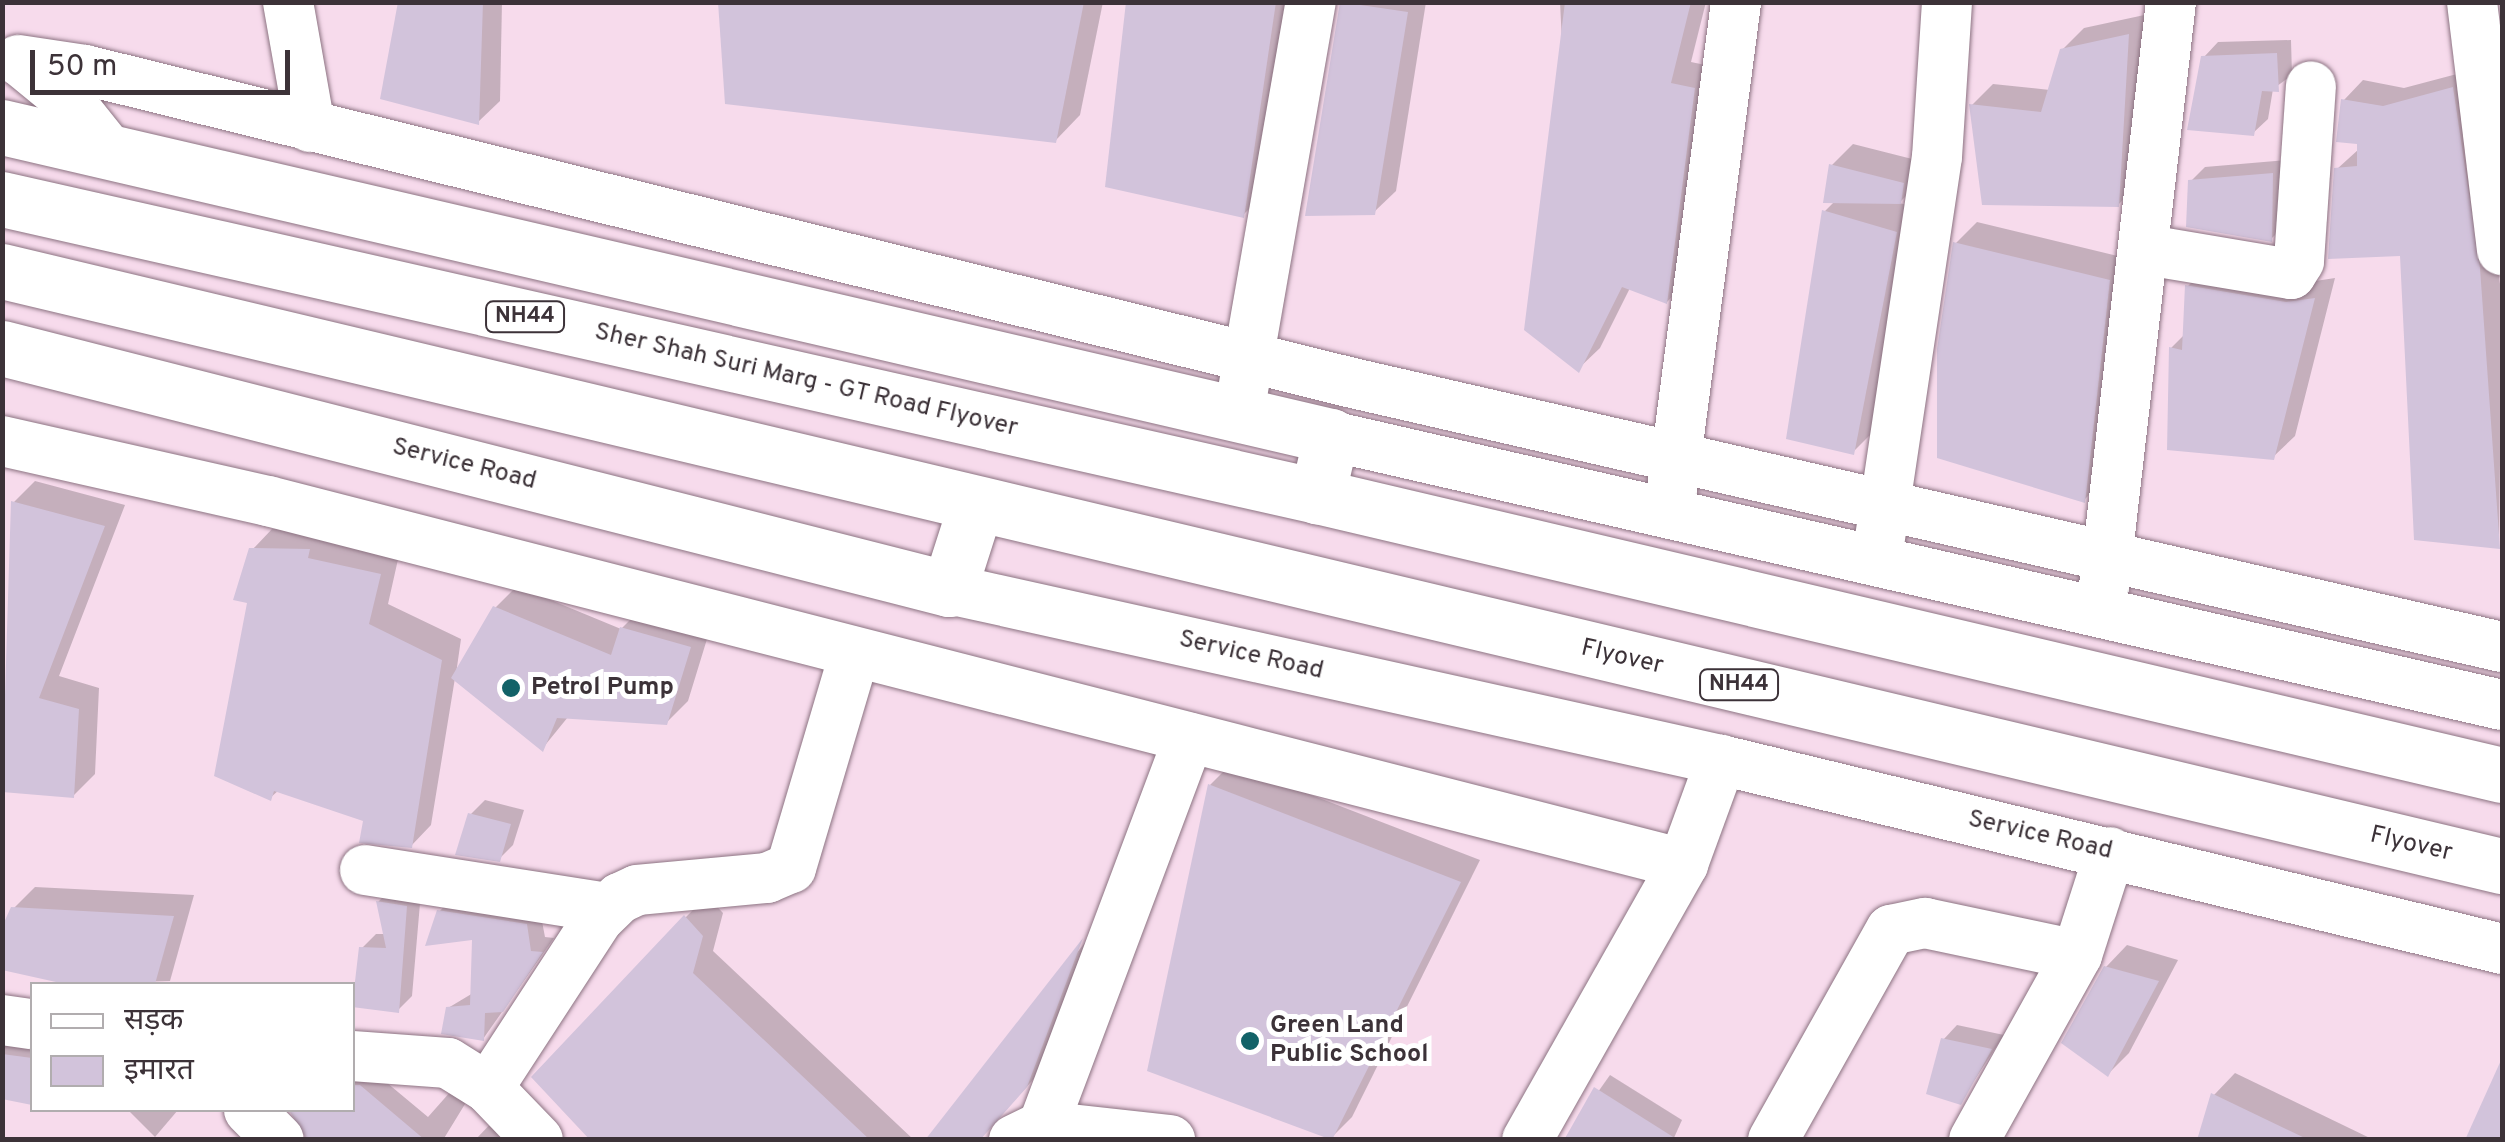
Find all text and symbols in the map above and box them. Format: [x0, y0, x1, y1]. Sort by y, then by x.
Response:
scale bar [35, 30, 295, 92]
text: 50 m [47, 49, 117, 86]
road number: NH44 [485, 300, 565, 334]
street label: Sher Shah Suri Marg - GT Road Flyover [591, 318, 1021, 444]
street label: Service Road [389, 433, 539, 497]
street label: Service Road [1176, 625, 1326, 687]
street label: Flyover [1578, 634, 1666, 682]
road number: NH44 [1699, 668, 1779, 702]
place label: Petrol Pump [531, 673, 674, 703]
marker: Petrol Pump [500, 677, 522, 699]
street label: Service Road [1965, 805, 2115, 867]
street label: Flyover [2367, 821, 2455, 869]
legend [30, 982, 355, 1112]
text: सड़क [124, 1003, 183, 1040]
place label: Green Land Public School [1270, 1012, 1428, 1071]
marker: Green Land Public School [1239, 1030, 1261, 1052]
text: इमारत [124, 1053, 194, 1090]

